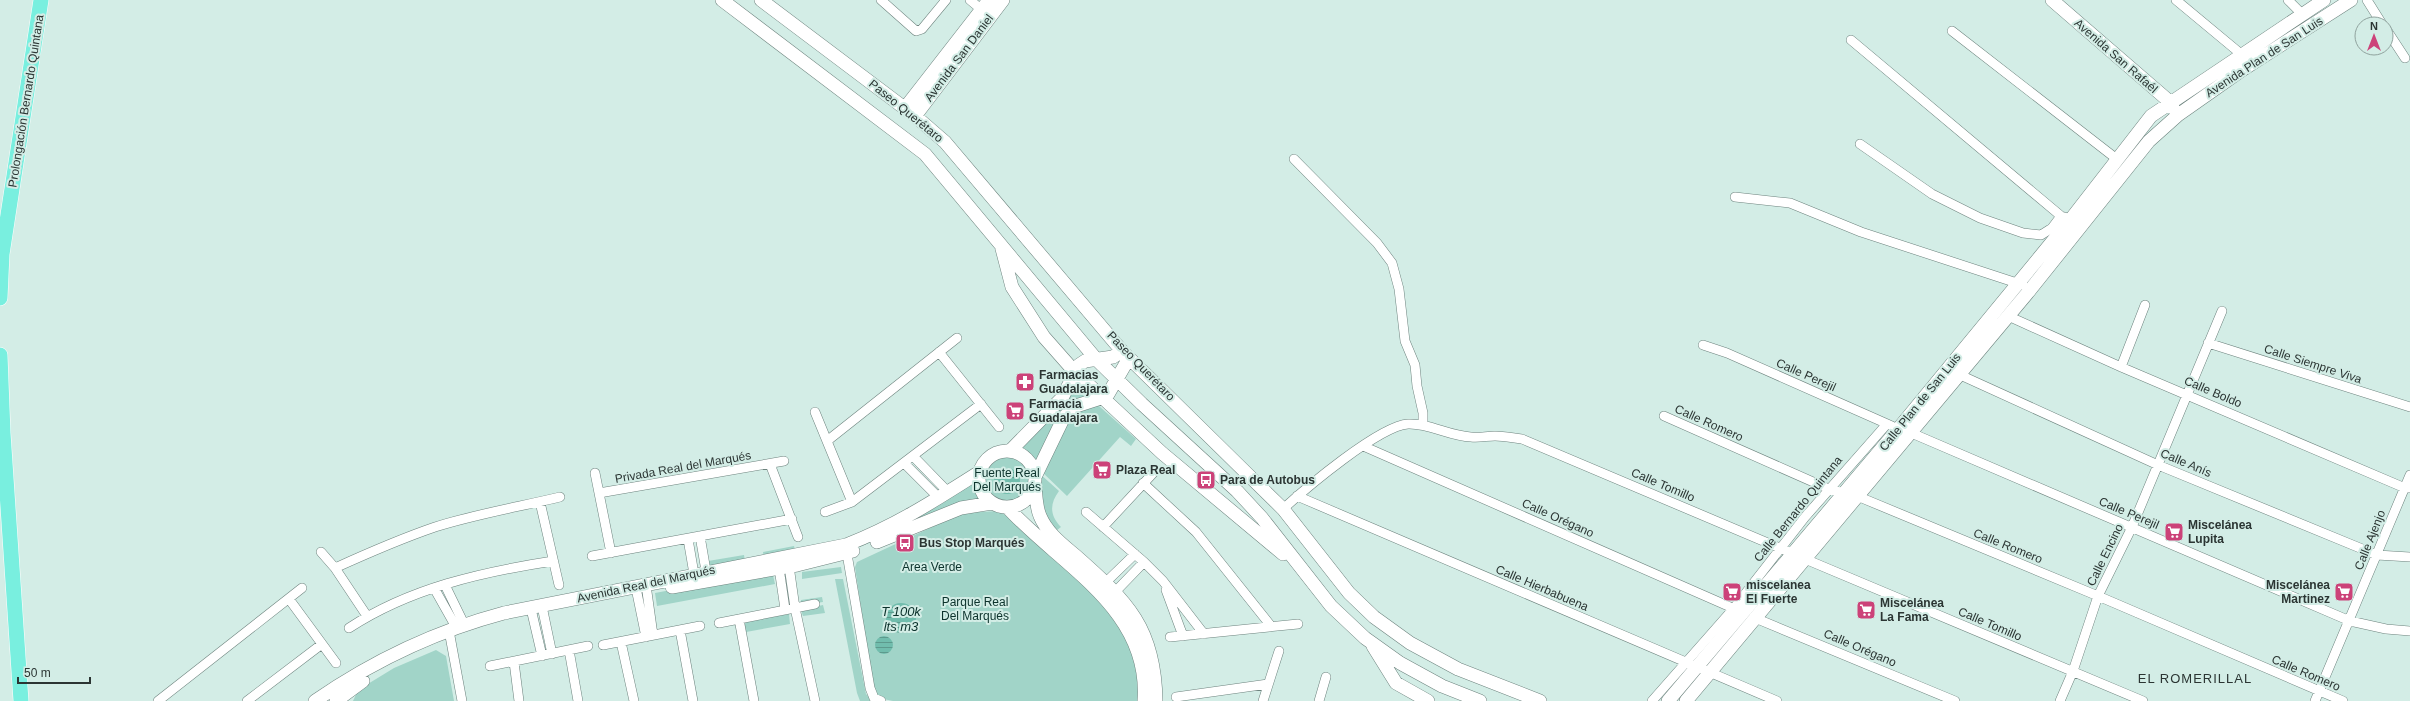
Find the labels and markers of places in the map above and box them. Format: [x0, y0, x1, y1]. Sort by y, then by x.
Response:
place label: Farmacias Guadalajara [1039, 368, 1108, 396]
pharmacy icon: Farmacias Guadalajara [1014, 371, 1036, 393]
place label: Farmacia Guadalajara [1029, 397, 1098, 425]
supermarket icon: Farmacia Guadalajara [1004, 400, 1026, 422]
supermarket icon: Plaza Real [1091, 459, 1113, 481]
place label: Plaza Real [1116, 463, 1175, 477]
bus stop icon: Para de Autobus [1195, 469, 1217, 491]
place label: Para de Autobus [1220, 473, 1315, 487]
place label: Miscelánea Lupita [2188, 518, 2252, 546]
supermarket icon: Miscelánea Lupita [2163, 521, 2185, 543]
bus stop icon: Bus Stop Marqués [894, 532, 916, 554]
place label: Bus Stop Marqués [919, 536, 1025, 550]
place label: miscelanea El Fuerte [1746, 578, 1811, 606]
place label: Miscelánea Martinez [2266, 578, 2330, 606]
supermarket icon: miscelanea El Fuerte [1721, 581, 1743, 603]
supermarket icon: Miscelánea Martinez [2333, 581, 2355, 603]
place label: Miscelánea La Fama [1880, 596, 1944, 624]
supermarket icon: Miscelánea La Fama [1855, 599, 1877, 621]

